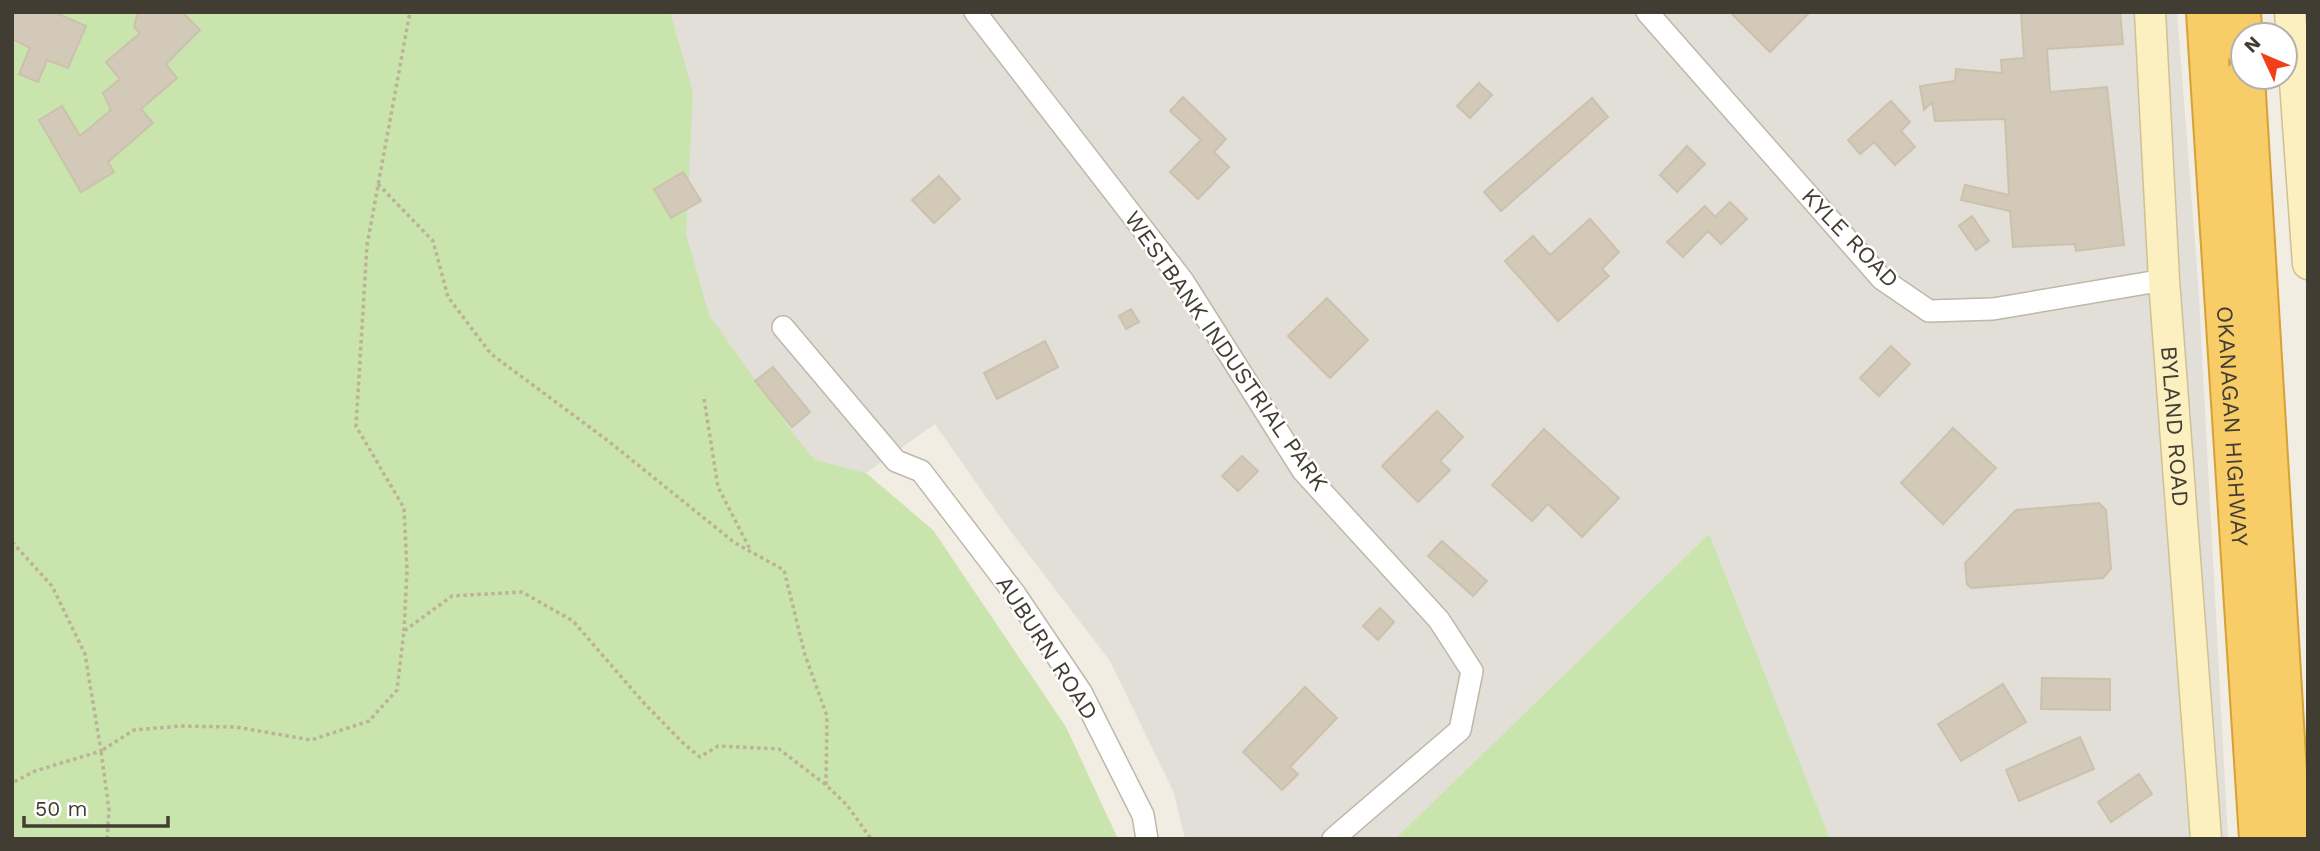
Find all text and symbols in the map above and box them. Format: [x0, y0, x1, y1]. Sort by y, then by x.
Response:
north arrow [2229, 21, 2299, 91]
text: N [2239, 31, 2265, 58]
street label: KYLE ROAD [1796, 183, 1904, 293]
street label: WESTBANK INDUSTRIAL PARK [1119, 206, 1333, 496]
street label: OKANAGAN HIGHWAY [2211, 305, 2254, 547]
street label: BYLAND ROAD [2155, 345, 2194, 508]
street label: AUBURN ROAD [990, 571, 1104, 725]
scale bar [24, 784, 168, 828]
text: 50 m [35, 796, 87, 821]

